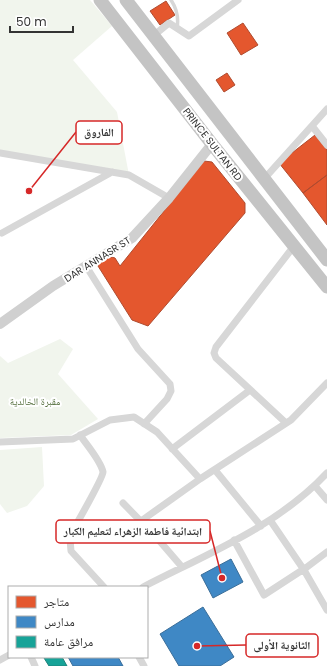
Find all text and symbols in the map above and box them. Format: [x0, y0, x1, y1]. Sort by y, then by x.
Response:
scale bar [10, 8, 73, 34]
text: 50 m [16, 13, 47, 30]
street label: PRINCE SULTAN RD [179, 105, 246, 184]
callout: الفاروق [76, 121, 122, 144]
text: الفاروق [84, 124, 114, 140]
street label: DAR ANNASR ST [61, 233, 134, 286]
park label: مقبرة الخالدية [10, 394, 61, 409]
callout: ابتدائية فاطمة الزهراء لتعليم الكبار [56, 520, 210, 543]
text: ابتدائية فاطمة الزهراء لتعليم الكبار [63, 523, 202, 539]
legend [8, 586, 148, 658]
text: متاجر [43, 593, 69, 610]
text: مدارس [44, 613, 75, 630]
text: مرافق عامة [44, 633, 93, 650]
callout: الثانوية الأولى [246, 634, 318, 657]
text: الثانوية الأولى [254, 637, 310, 653]

